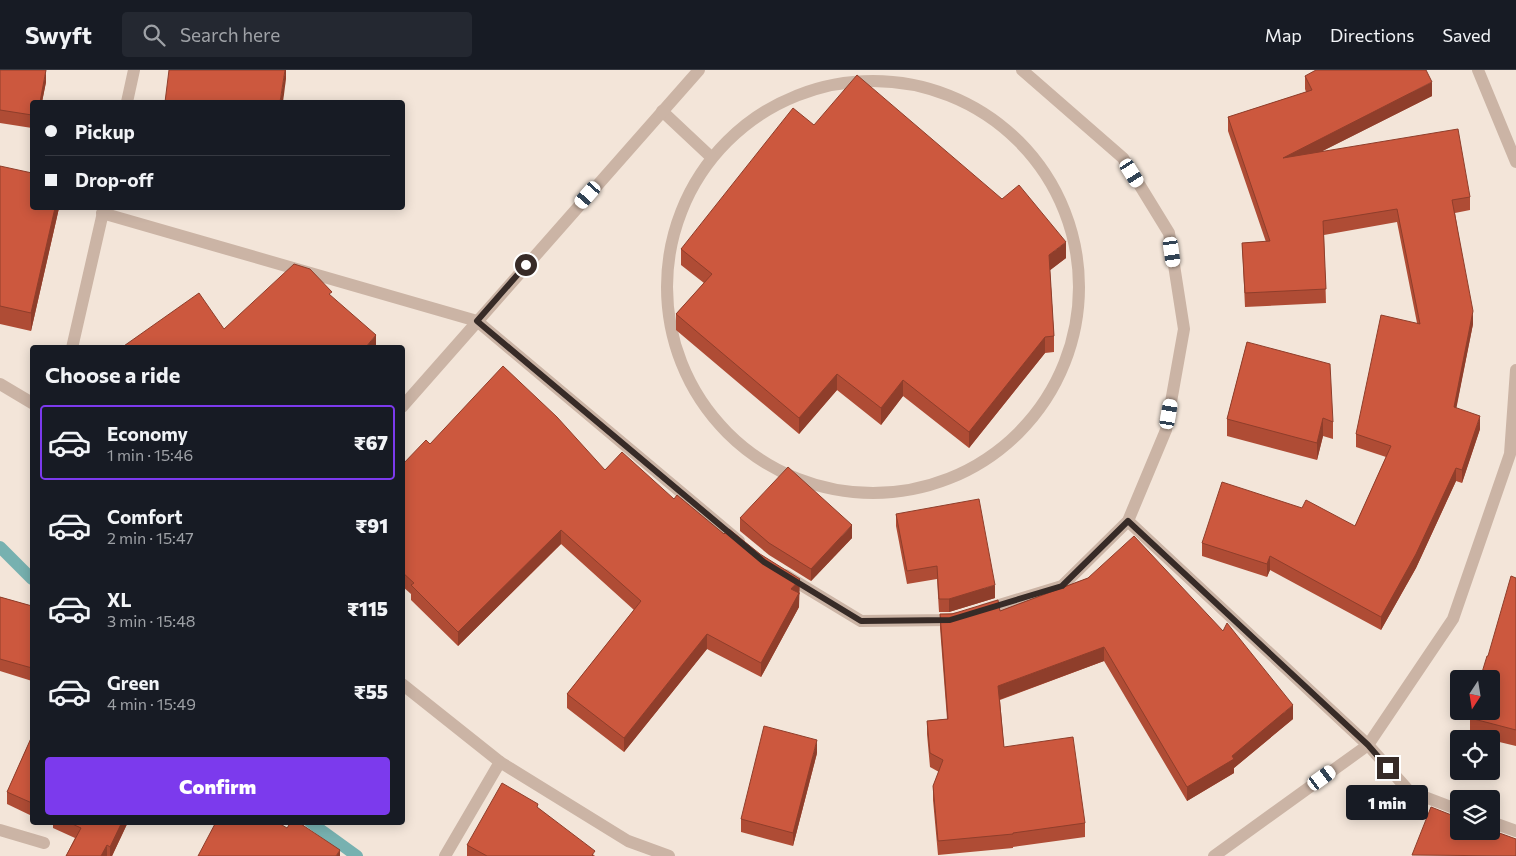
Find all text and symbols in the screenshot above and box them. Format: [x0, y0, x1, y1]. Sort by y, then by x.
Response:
search box [122, 12, 472, 57]
text: Swyft [25, 20, 92, 49]
icon: search [140, 21, 168, 49]
text: Search here [180, 23, 280, 46]
text: Map [1265, 24, 1302, 46]
text: Directions [1330, 24, 1414, 46]
text: Saved [1442, 24, 1491, 46]
text: Pickup [75, 120, 135, 143]
car [1117, 156, 1146, 190]
text: Drop-off [75, 168, 154, 191]
car [572, 179, 603, 211]
car [1162, 236, 1181, 268]
route start [515, 254, 537, 276]
text: Choose a ride [45, 361, 180, 388]
car [1159, 398, 1178, 430]
icon: car [47, 420, 92, 465]
text: Economy [107, 422, 188, 445]
text: ₹67 [354, 431, 388, 454]
text: 1 min · 15:46 [107, 445, 193, 464]
icon: car [47, 503, 92, 548]
text: Comfort [107, 505, 183, 528]
text: ₹91 [355, 514, 388, 537]
text: 2 min · 15:47 [107, 528, 194, 547]
icon: car [47, 586, 92, 631]
text: XL [107, 588, 132, 611]
text: ₹115 [347, 597, 388, 620]
text: 3 min · 15:48 [107, 611, 195, 630]
icon: car [47, 669, 92, 714]
north arrow [1450, 670, 1500, 720]
map controls [1450, 670, 1500, 840]
text: Green [107, 671, 159, 694]
text: ₹55 [354, 680, 388, 703]
text: 4 min · 15:49 [107, 694, 196, 713]
button: locate [1450, 730, 1500, 780]
button: Confirm [45, 757, 390, 815]
route end [1377, 757, 1399, 779]
car [1305, 763, 1338, 793]
callout: 1 min [1347, 786, 1429, 820]
button: layers [1450, 790, 1500, 840]
text: 1 min [1368, 793, 1406, 812]

